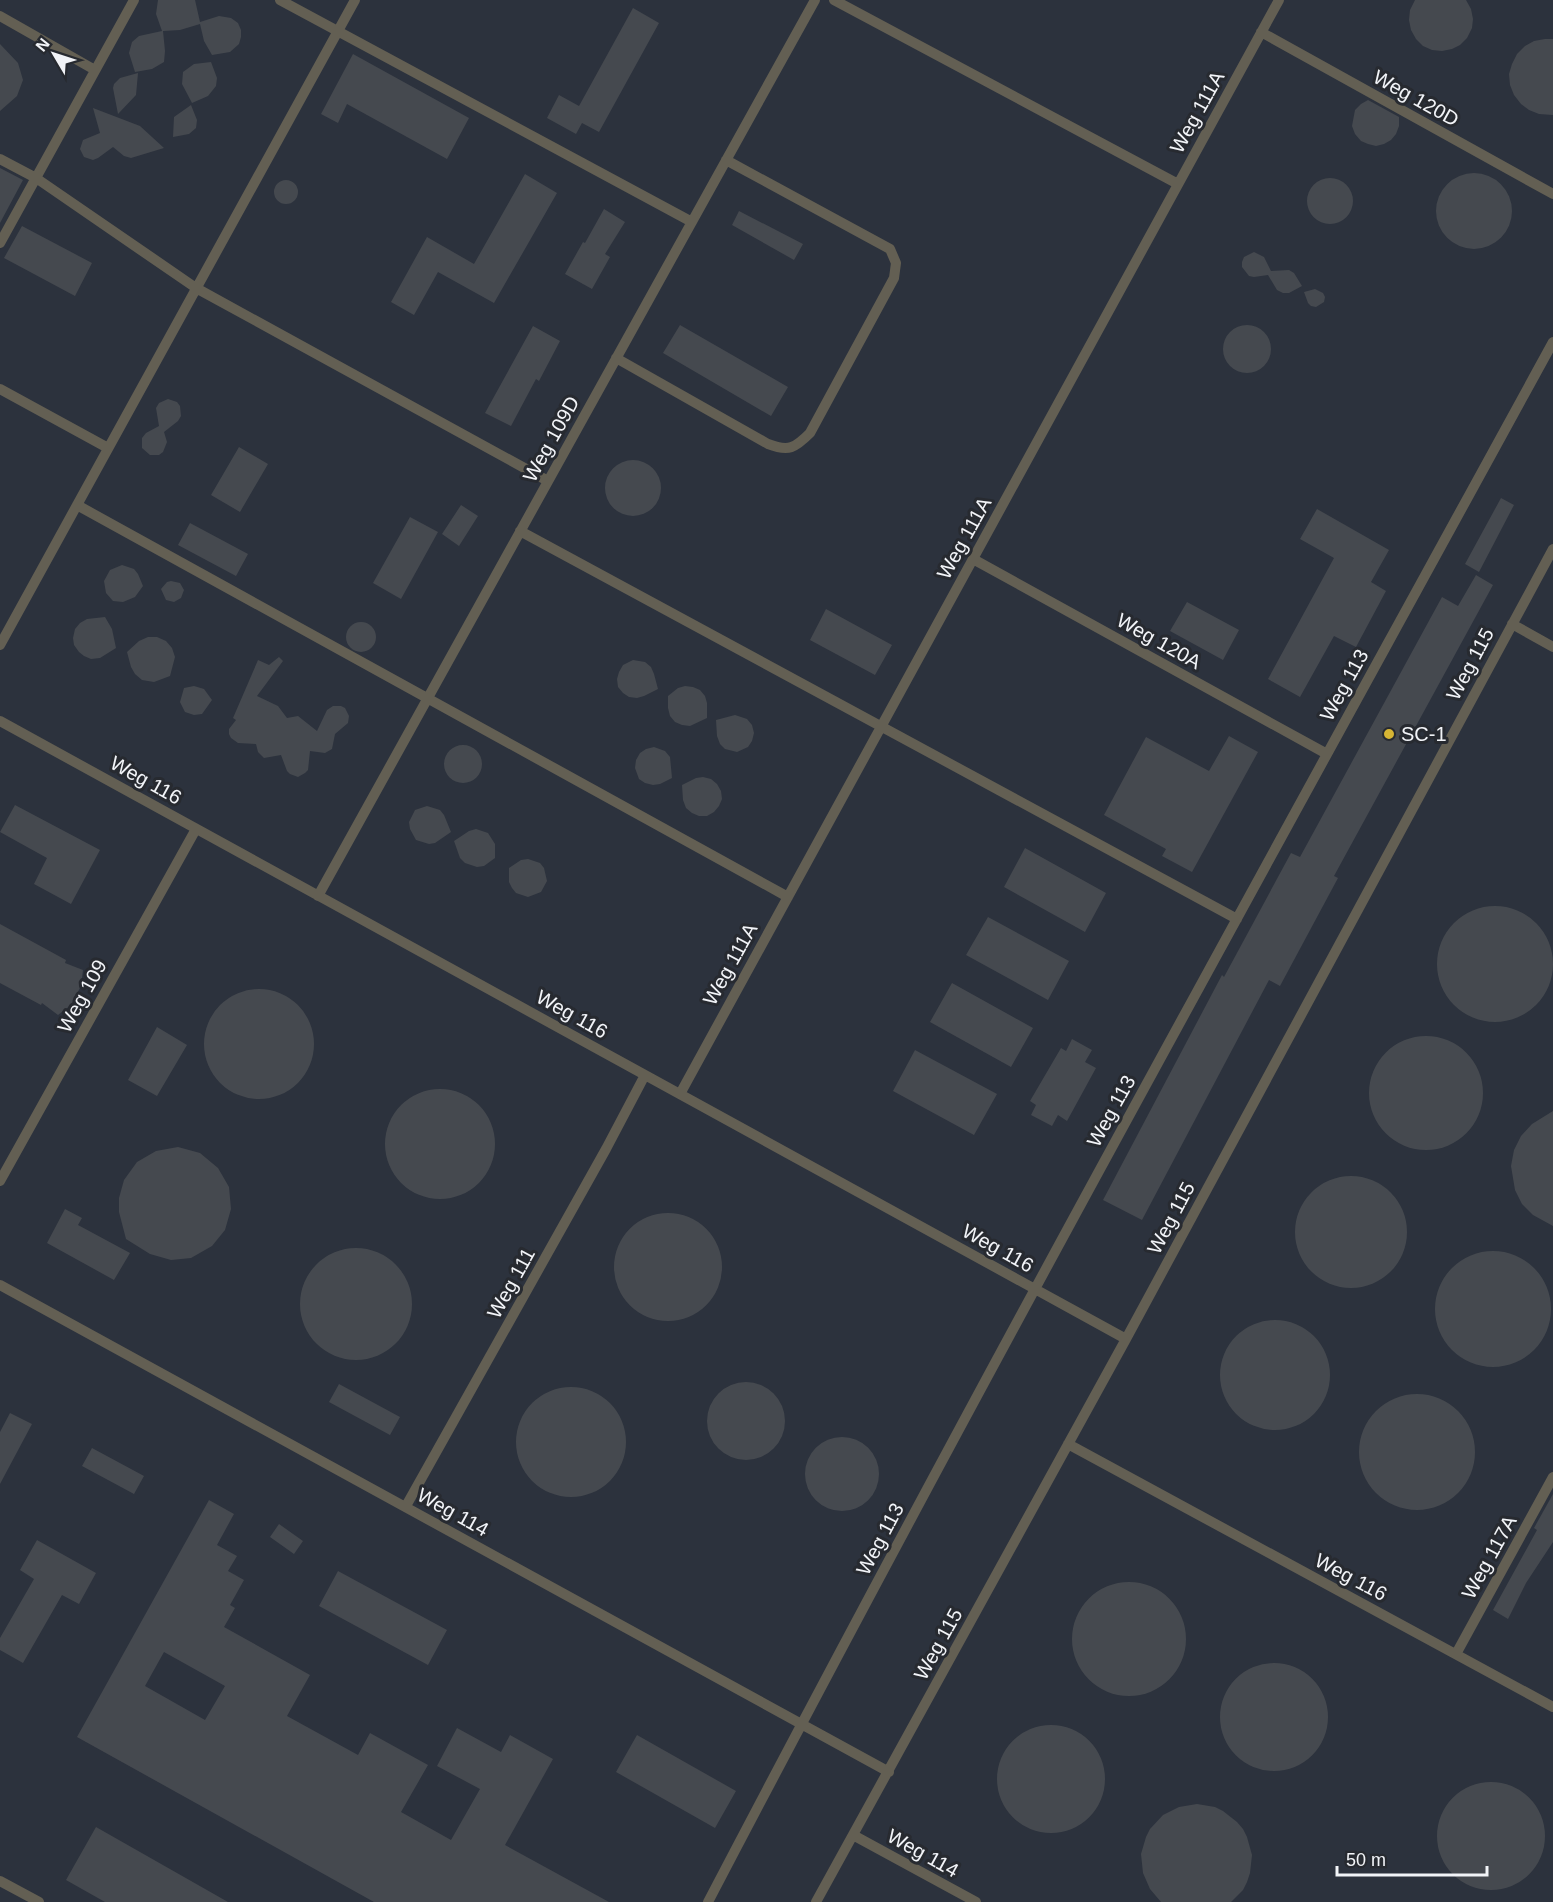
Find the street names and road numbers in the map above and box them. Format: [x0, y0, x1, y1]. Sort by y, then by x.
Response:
street label: Weg 120D [1369, 66, 1463, 130]
street label: Weg 111A [1166, 67, 1229, 157]
street label: Weg 109D [519, 392, 583, 486]
street label: Weg 111A [933, 493, 996, 583]
street label: Weg 120A [1113, 609, 1206, 673]
street label: Weg 115 [1442, 624, 1498, 704]
street label: Weg 113 [1315, 645, 1373, 725]
street label: Weg 116 [106, 751, 186, 809]
street label: Weg 111A [699, 919, 762, 1009]
street label: Weg 109 [53, 956, 111, 1036]
street label: Weg 116 [532, 985, 612, 1043]
street label: Weg 113 [1082, 1071, 1140, 1151]
street label: Weg 115 [1143, 1178, 1199, 1258]
street label: Weg 116 [958, 1219, 1038, 1277]
street label: Weg 111 [483, 1244, 539, 1322]
street label: Weg 114 [413, 1483, 493, 1541]
street label: Weg 113 [852, 1499, 908, 1579]
street label: Weg 117A [1457, 1511, 1521, 1602]
street label: Weg 116 [1311, 1549, 1391, 1605]
street label: Weg 115 [909, 1604, 967, 1684]
street label: Weg 114 [883, 1824, 963, 1882]

